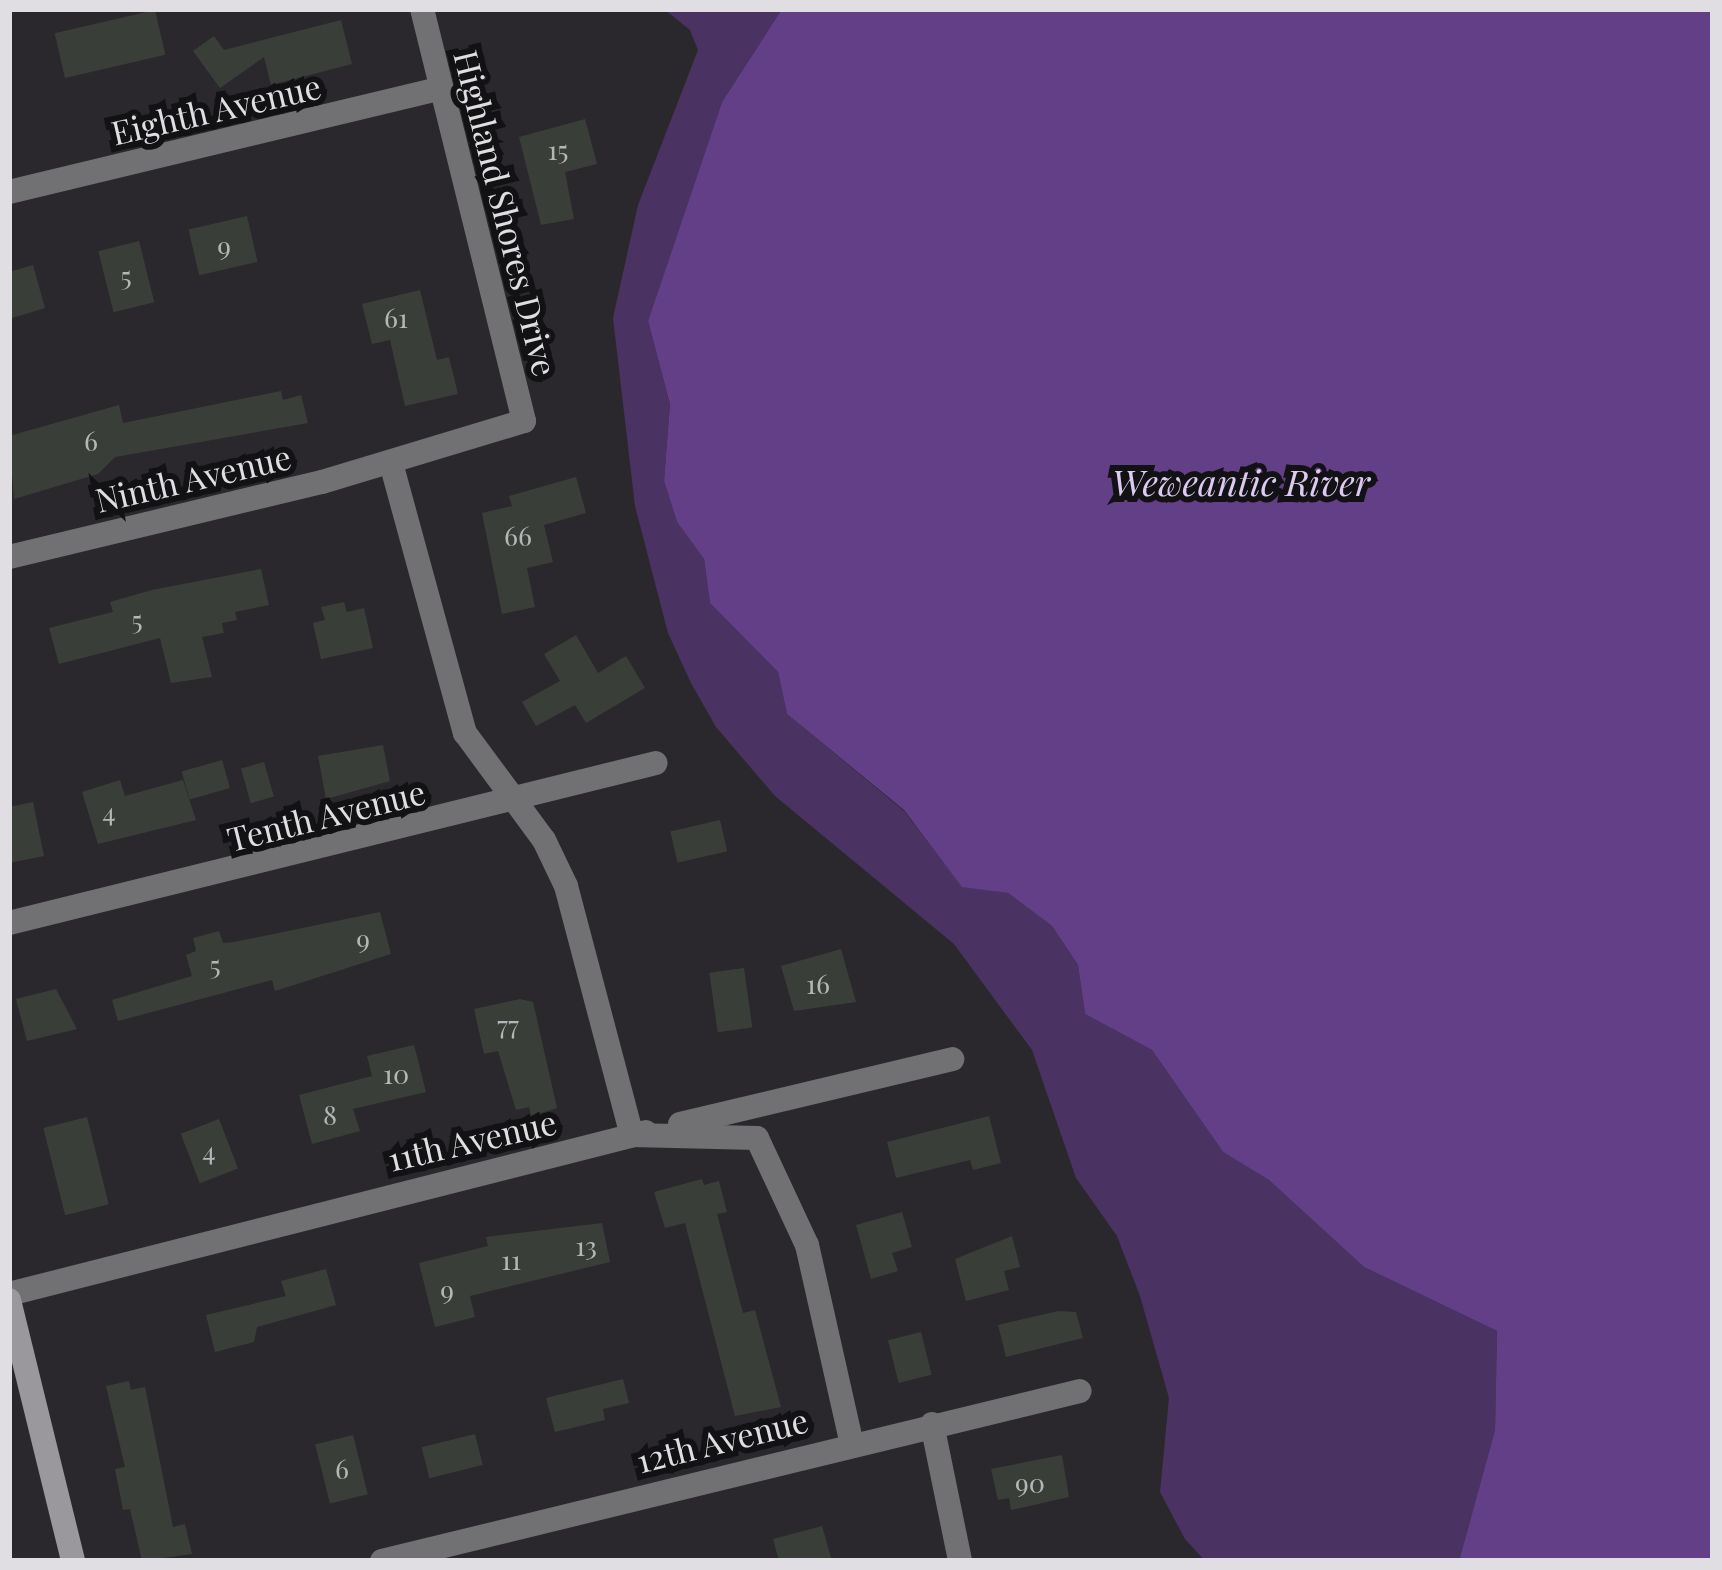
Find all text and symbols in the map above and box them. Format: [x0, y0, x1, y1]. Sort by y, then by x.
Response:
street label: Highland Shores Drive [446, 46, 566, 380]
street label: Eighth Avenue [107, 66, 325, 152]
house number: 15 [548, 134, 568, 166]
house number: 9 [217, 230, 231, 262]
house number: 5 [120, 260, 132, 292]
house number: 61 [384, 302, 408, 334]
house number: 6 [84, 425, 98, 457]
street label: Ninth Avenue [91, 436, 295, 520]
water label: Weweantic River [1112, 460, 1370, 504]
house number: 66 [504, 520, 532, 552]
house number: 5 [131, 604, 143, 636]
street label: Tenth Avenue [222, 771, 430, 859]
house number: 4 [102, 796, 116, 828]
house number: 9 [356, 923, 370, 955]
house number: 5 [209, 949, 221, 981]
house number: 16 [806, 968, 830, 1000]
house number: 77 [497, 1009, 519, 1041]
house number: 10 [383, 1058, 409, 1090]
house number: 8 [323, 1099, 337, 1131]
street label: 11th Avenue [383, 1101, 561, 1179]
house number: 4 [202, 1135, 216, 1167]
house number: 13 [575, 1230, 597, 1262]
house number: 11 [501, 1244, 521, 1276]
house number: 9 [440, 1274, 454, 1306]
street label: 12th Avenue [632, 1399, 812, 1481]
house number: 6 [335, 1453, 349, 1485]
house number: 90 [1015, 1467, 1045, 1499]

